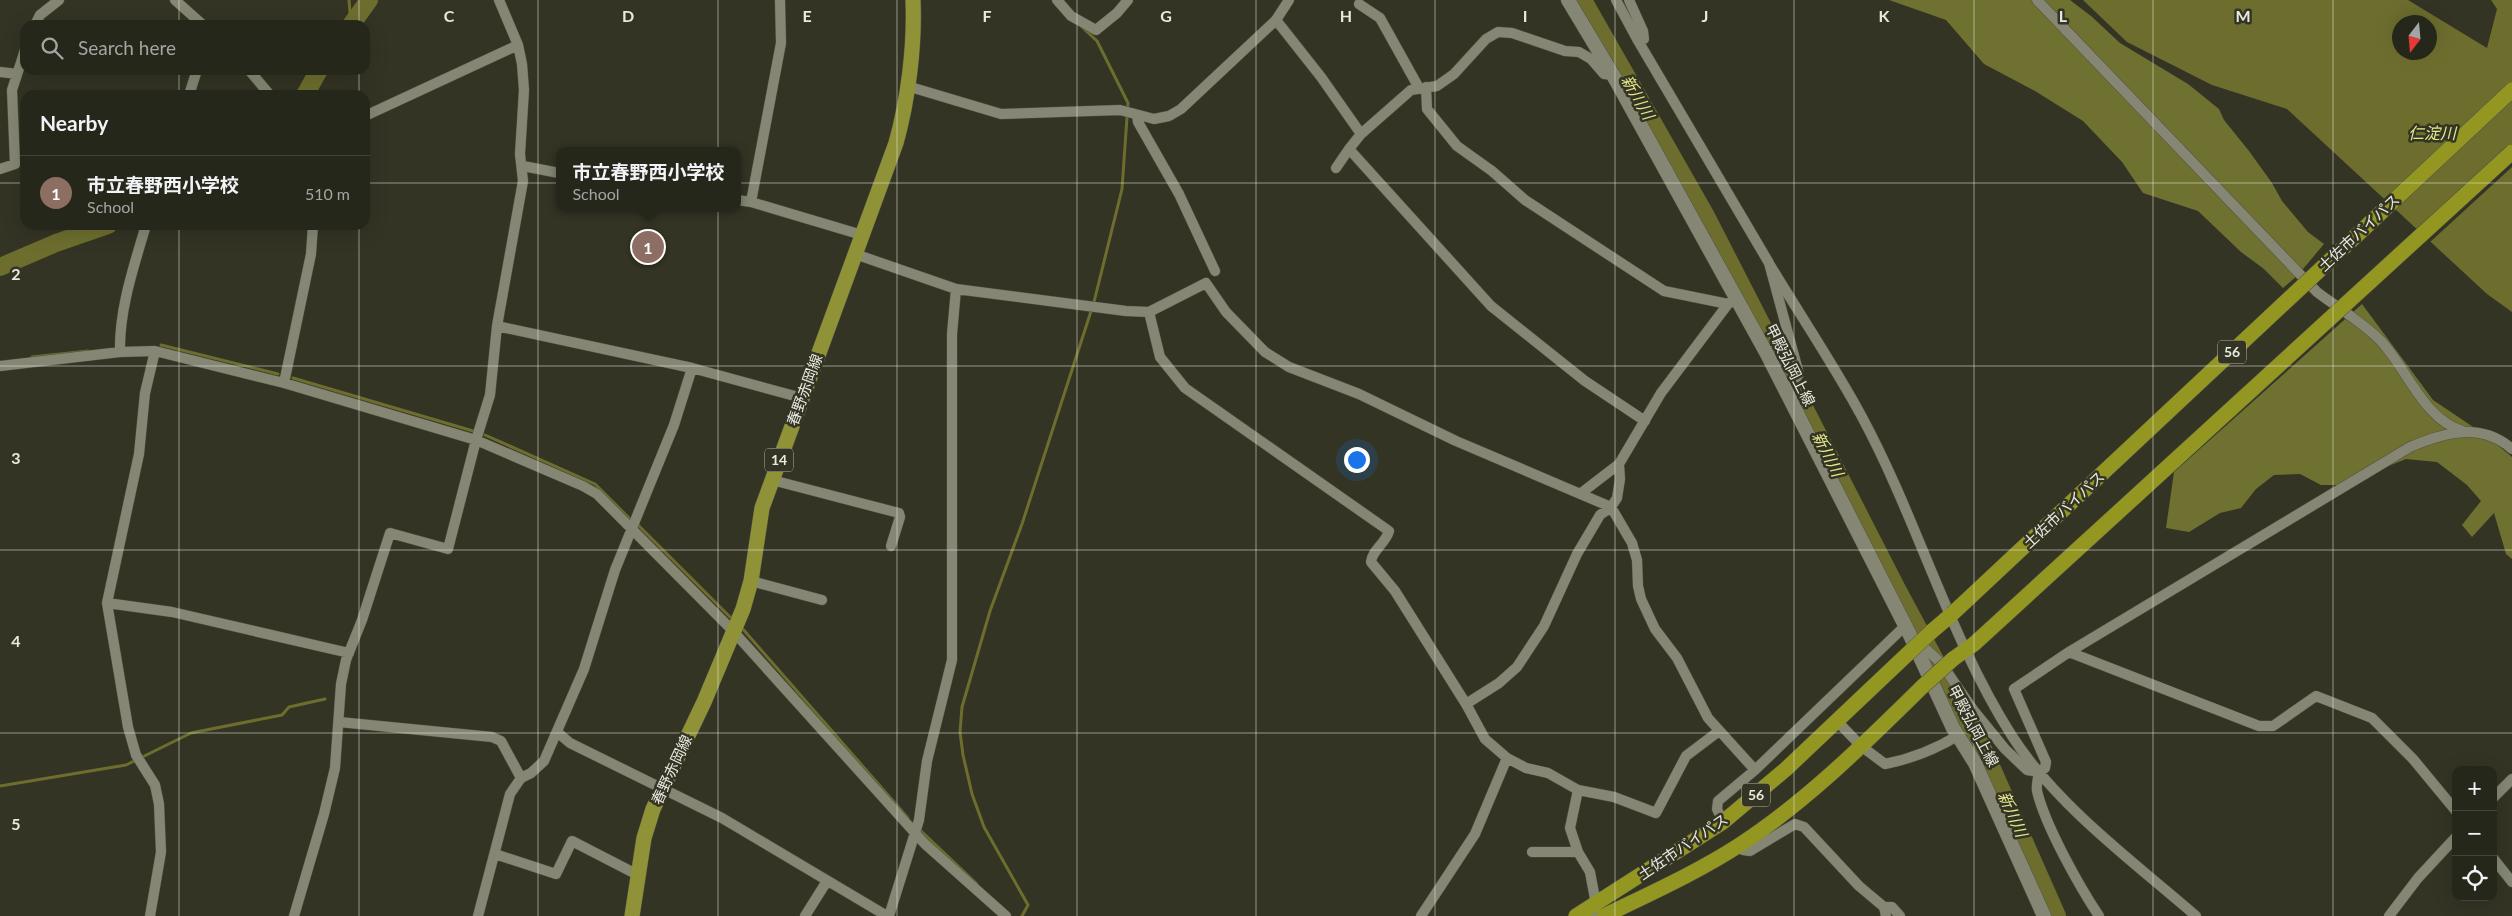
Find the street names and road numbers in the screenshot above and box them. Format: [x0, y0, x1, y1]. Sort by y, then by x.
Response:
street label: 土佐市バイパス [2314, 190, 2403, 275]
street label: 甲殿弘岡上線 [1762, 320, 1819, 409]
road number: 56 [2218, 341, 2246, 364]
street label: 春野赤岡線 [783, 351, 825, 428]
road number: 14 [765, 448, 793, 472]
street label: 土佐市バイパス [2019, 467, 2108, 552]
street label: 甲殿弘岡上線 [1945, 682, 2003, 769]
street label: 春野赤岡線 [647, 732, 695, 807]
road number: 56 [1742, 784, 1770, 806]
street label: 土佐市バイパス [1634, 809, 1731, 883]

